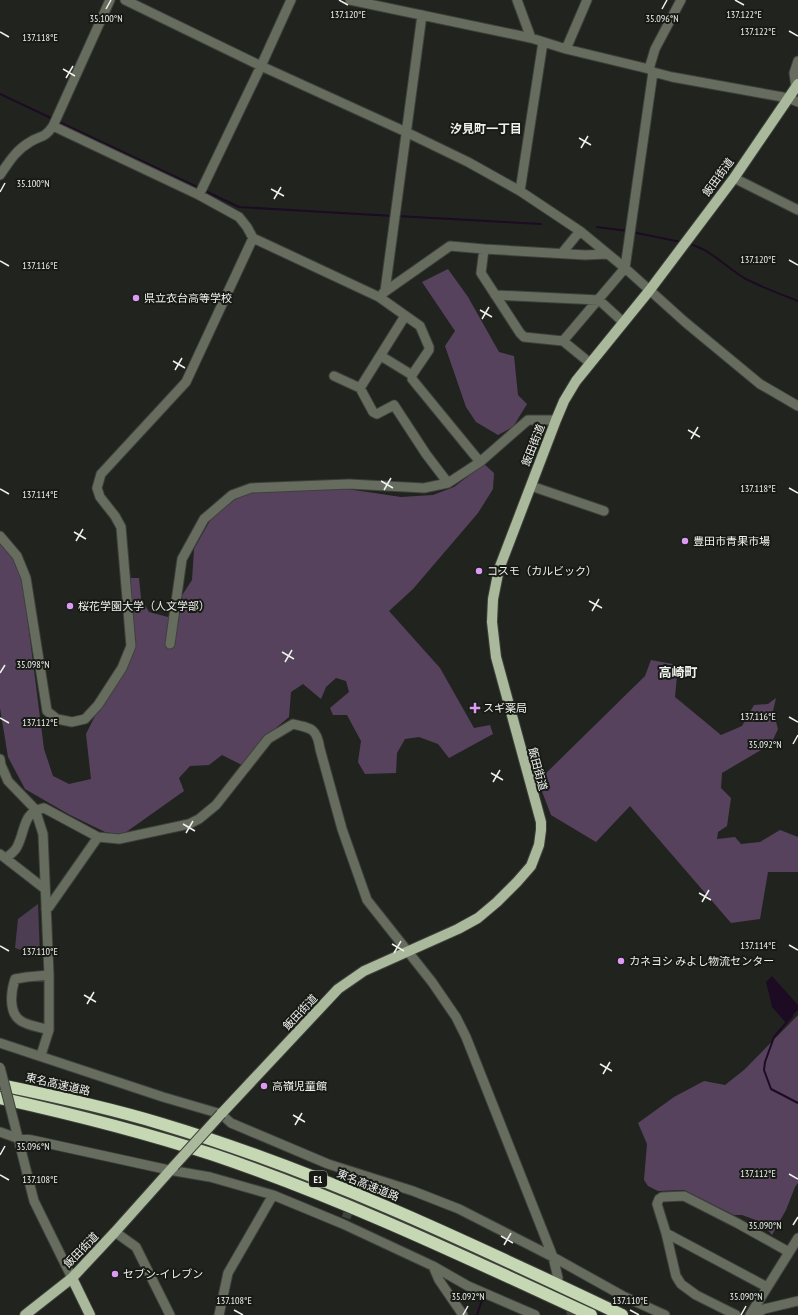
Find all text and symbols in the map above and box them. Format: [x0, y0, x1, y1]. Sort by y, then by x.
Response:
text: 137.120°E [330, 8, 366, 21]
text: 137.122°E [726, 8, 762, 21]
text: 35.100°N [89, 12, 123, 25]
text: 35.096°N [645, 12, 679, 25]
text: 137.122°E [740, 25, 776, 38]
text: 137.118°E [22, 31, 58, 44]
district label: 汐見町一丁目 [450, 121, 522, 136]
street label: 飯田街道 [699, 155, 737, 199]
text: 35.100°N [16, 177, 50, 190]
text: 137.120°E [740, 253, 776, 266]
text: 137.116°E [22, 259, 58, 272]
place label: 県立衣台高等学校 [144, 291, 232, 305]
marker: 県立衣台高等学校 [131, 293, 141, 303]
street label: 飯田街道 [519, 422, 547, 468]
text: 137.118°E [740, 482, 776, 495]
text: 137.114°E [22, 488, 58, 501]
place label: 豊田市青果市場 [693, 534, 770, 548]
marker: 豊田市青果市場 [680, 536, 690, 546]
place label: コスモ（カルビック） [487, 564, 597, 578]
marker: コスモ（カルビック） [474, 566, 484, 576]
place label: 桜花学園大学（人文学部） [78, 599, 210, 613]
marker: 桜花学園大学（人文学部） [65, 601, 75, 611]
text: 35.098°N [16, 658, 50, 671]
district label: 高崎町 [658, 664, 698, 681]
place label: スギ薬局 [483, 701, 527, 715]
marker: スギ薬局 [470, 703, 480, 713]
text: 137.116°E [740, 710, 776, 723]
text: 137.112°E [22, 716, 58, 729]
text: 35.092°N [748, 738, 782, 751]
street label: 飯田街道 [526, 746, 550, 792]
text: 137.114°E [740, 939, 776, 952]
text: 137.110°E [22, 945, 58, 958]
place label: カネヨシ みよし物流センター [629, 954, 774, 968]
marker: カネヨシ みよし物流センター [616, 956, 626, 966]
street label: 飯田街道 [280, 991, 320, 1033]
street label: 東名高速道路 [24, 1070, 92, 1098]
place label: 高嶺児童館 [272, 1079, 327, 1093]
marker: 高嶺児童館 [259, 1081, 269, 1091]
text: 35.096°N [16, 1140, 50, 1153]
street label: 東名高速道路 [335, 1166, 401, 1204]
text: 137.112°E [740, 1167, 776, 1180]
road number: E1 [309, 1171, 327, 1187]
text: 137.108°E [22, 1173, 58, 1186]
text: 35.090°N [748, 1219, 782, 1232]
street label: 飯田街道 [61, 1229, 101, 1271]
place label: セブン-イレブン [123, 1267, 203, 1281]
marker: セブン-イレブン [110, 1269, 120, 1279]
text: 35.092°N [451, 1290, 485, 1303]
text: 35.090°N [729, 1290, 763, 1303]
text: 137.108°E [216, 1294, 252, 1307]
text: 137.110°E [612, 1294, 648, 1307]

